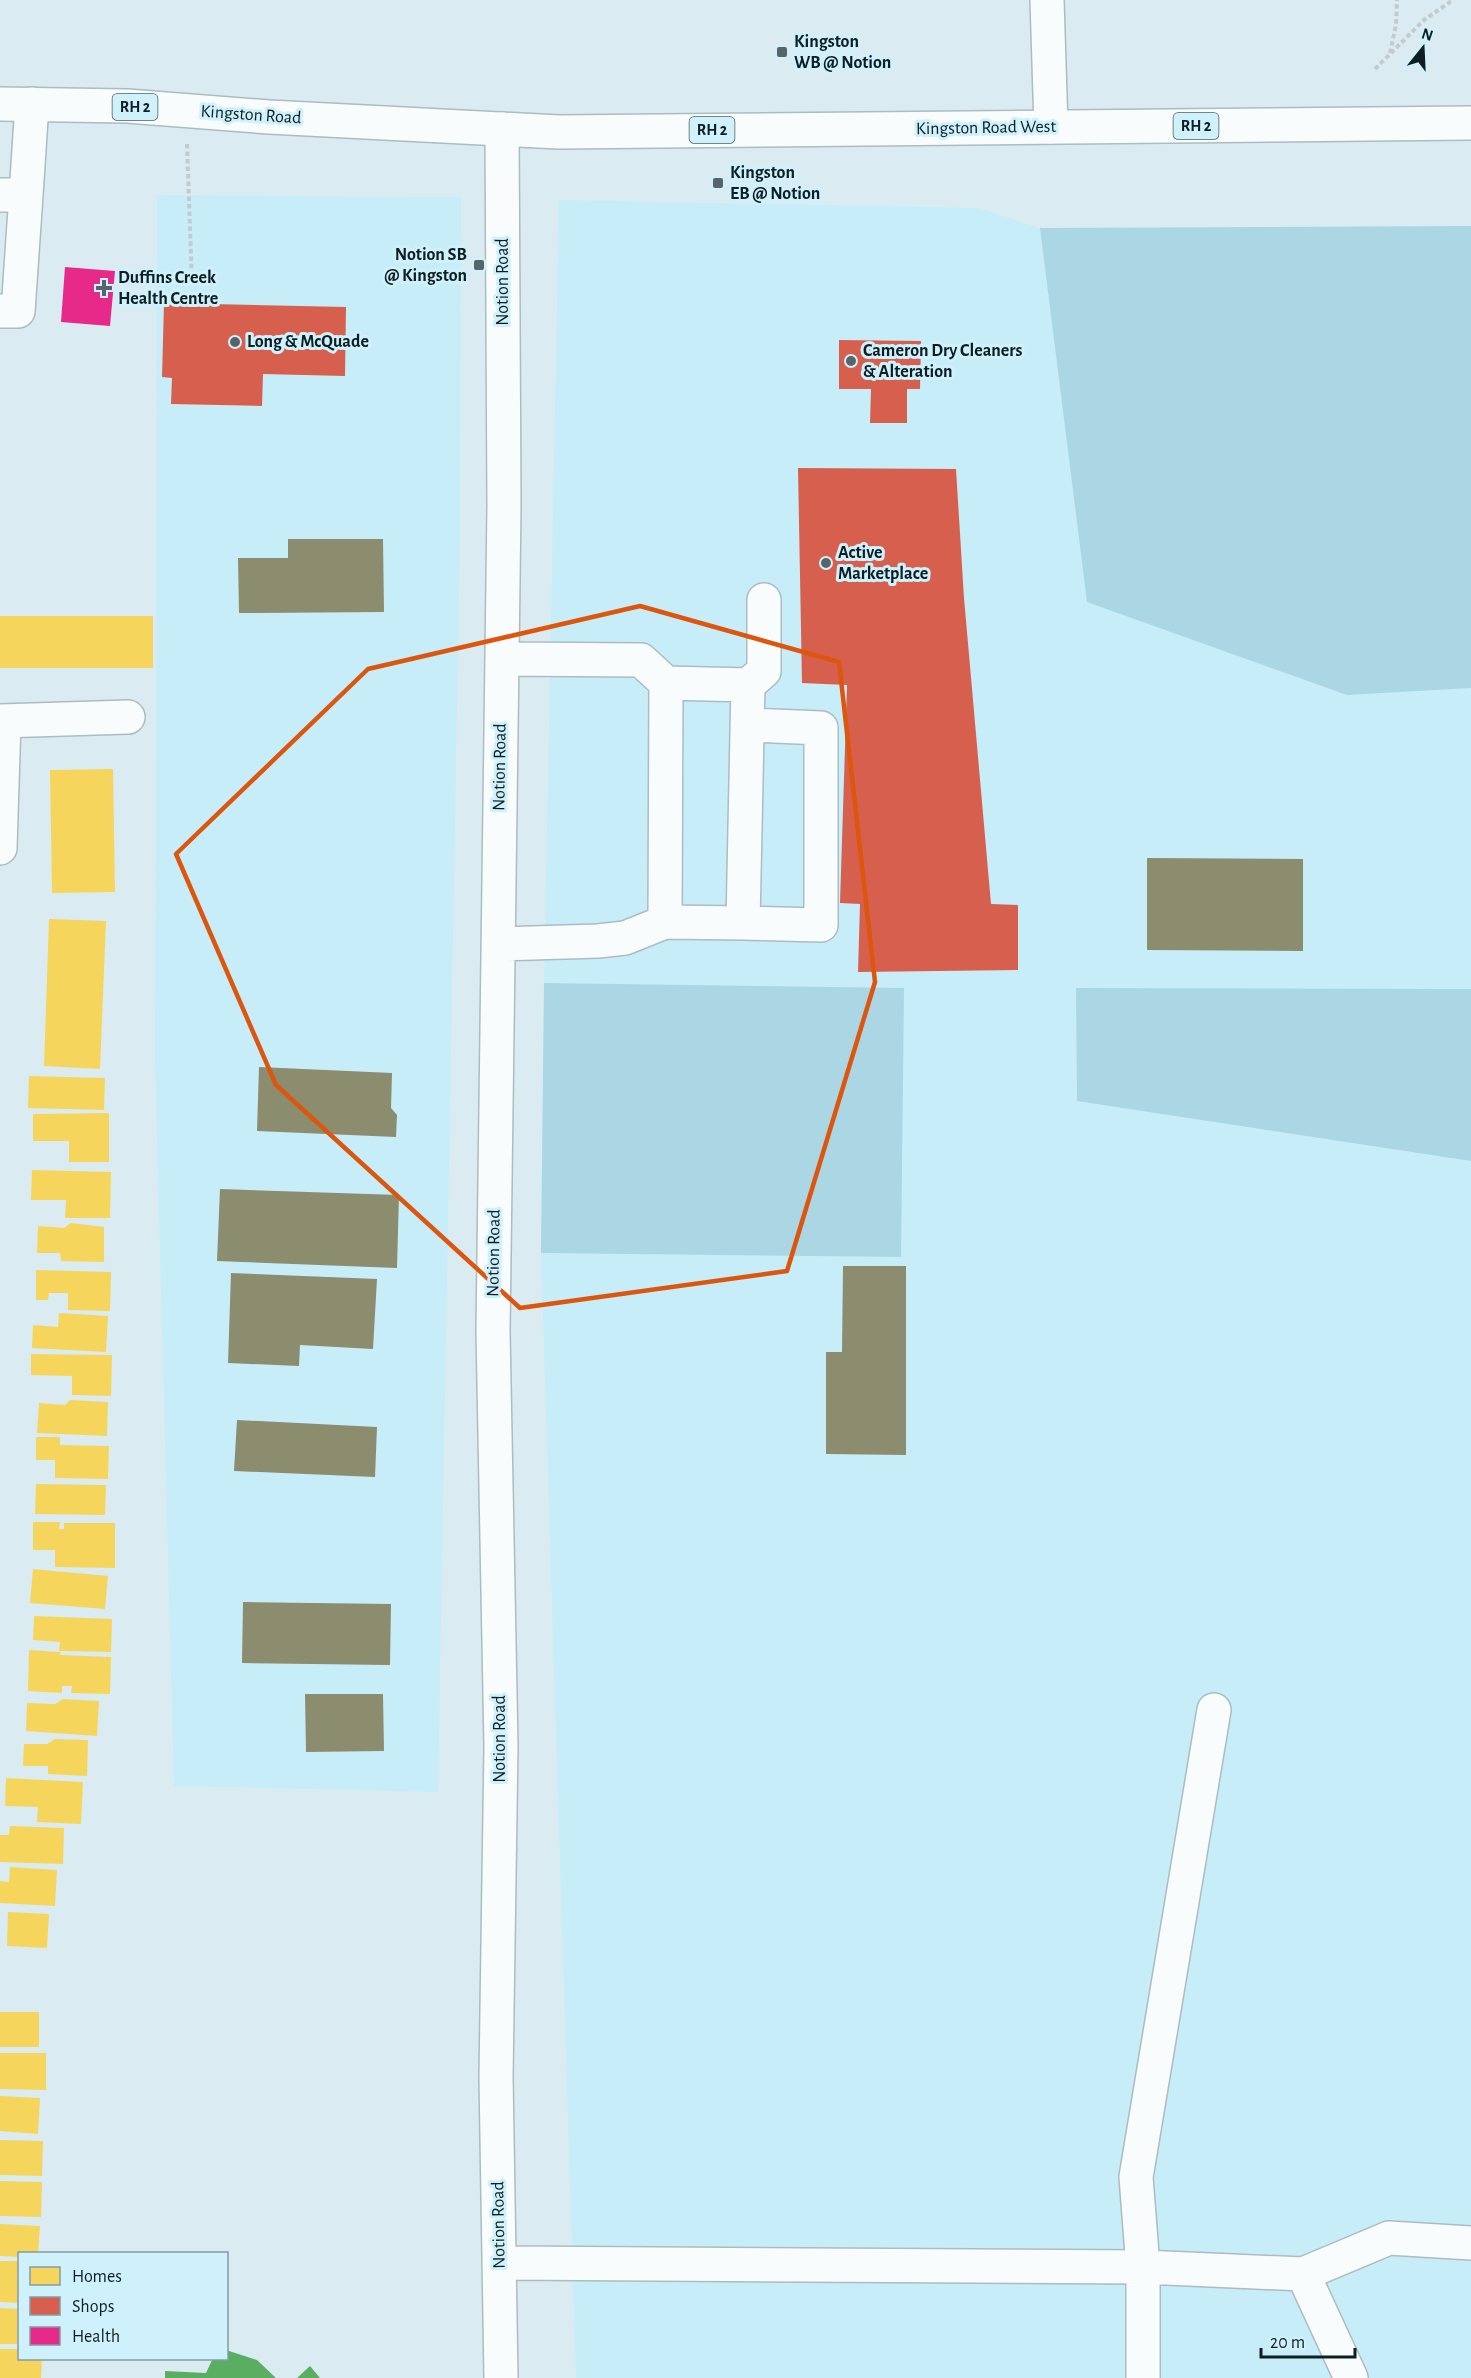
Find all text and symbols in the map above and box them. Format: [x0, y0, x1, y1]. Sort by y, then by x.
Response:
north arrow [1393, 18, 1453, 78]
text: N [1420, 25, 1435, 44]
place label: Kingston WB @ Notion [794, 33, 891, 72]
marker: Kingston WB @ Notion [775, 45, 789, 59]
road number: RH 2 [112, 94, 158, 120]
street label: Kingston Road [200, 102, 302, 128]
road number: RH 2 [1174, 113, 1218, 139]
road number: RH 2 [690, 117, 734, 143]
street label: Kingston Road West [916, 118, 1056, 138]
place label: Kingston EB @ Notion [730, 164, 820, 203]
marker: Kingston EB @ Notion [711, 176, 725, 190]
street label: Notion Road [494, 238, 512, 326]
place label: Notion SB @ Kingston [384, 246, 467, 285]
marker: Notion SB @ Kingston [472, 258, 486, 272]
place label: Duffins Creek Health Centre [118, 269, 218, 308]
marker: Duffins Creek Health Centre [95, 279, 113, 297]
place label: Long & McQuade [247, 333, 369, 351]
marker: Long & McQuade [228, 335, 242, 349]
place label: Cameron Dry Cleaners & Alteration [863, 342, 1022, 381]
marker: Cameron Dry Cleaners & Alteration [844, 354, 858, 368]
place label: Active Marketplace [838, 544, 928, 583]
marker: Active Marketplace [819, 556, 833, 570]
street label: Notion Road [490, 723, 510, 811]
street label: Notion Road [484, 1209, 504, 1297]
street label: Notion Road [491, 1695, 509, 1783]
street label: Notion Road [489, 2181, 509, 2269]
legend [18, 2252, 228, 2360]
text: Homes [72, 2268, 122, 2286]
text: Shops [72, 2298, 114, 2316]
scale bar [1261, 2321, 1356, 2359]
text: Health [72, 2328, 120, 2346]
text: 20 m [1270, 2334, 1305, 2352]

